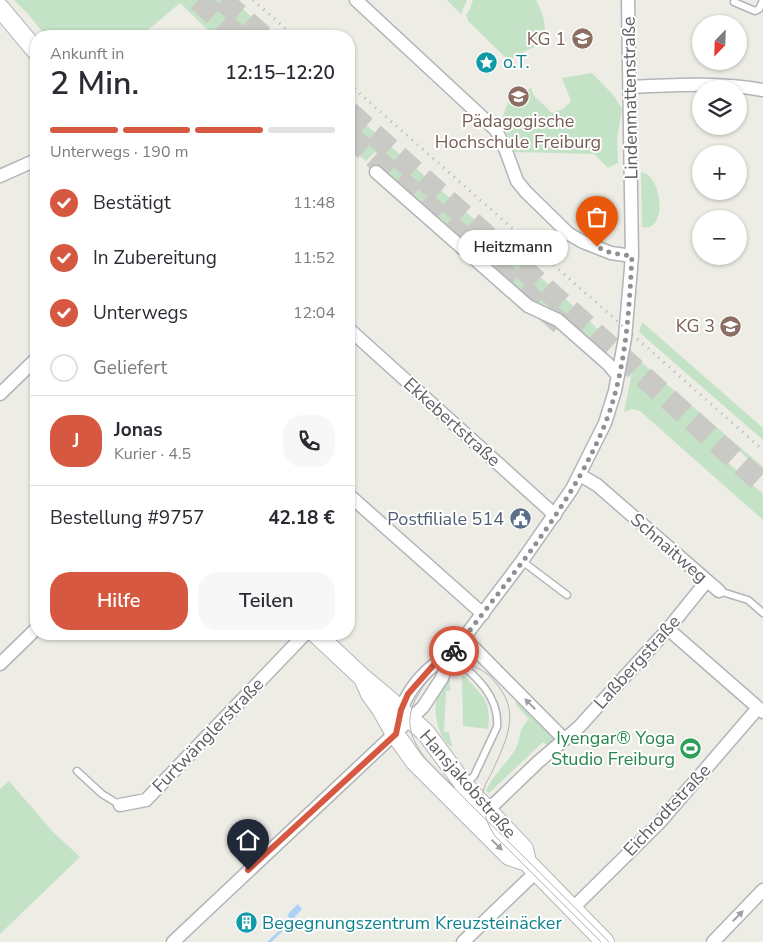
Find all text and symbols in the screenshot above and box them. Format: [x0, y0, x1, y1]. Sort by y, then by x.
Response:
north arrow [692, 15, 748, 70]
map controls [692, 15, 747, 265]
street label: Lindenmattenstraße [617, 16, 643, 180]
place label: KG 1 [527, 27, 566, 51]
school or university icon: KG 1 [570, 27, 594, 51]
text: Ankunft in [50, 43, 124, 65]
place icon: o.T. [475, 50, 499, 74]
place label: o.T. [503, 50, 530, 74]
text: 12:15–12:20 [225, 60, 335, 86]
text: 2 Min. [50, 62, 139, 105]
button: layers [692, 80, 747, 135]
school or university icon: Pädagogische Hochschule Freiburg [506, 84, 530, 108]
place label: Pädagogische Hochschule Freiburg [435, 109, 601, 154]
text: Unterwegs · 190 m [50, 141, 188, 163]
button: + [692, 145, 747, 200]
icon: check [50, 189, 78, 217]
text: Bestätigt [93, 190, 171, 216]
text: 11:48 [293, 192, 335, 214]
pin [576, 196, 618, 247]
icon: bag [583, 203, 611, 231]
button: − [692, 210, 747, 265]
callout: Heitzmann [457, 230, 567, 264]
text: Heitzmann [474, 236, 552, 258]
icon: check [50, 244, 78, 272]
text: In Zubereitung [93, 245, 217, 271]
text: 11:52 [293, 247, 335, 269]
icon: check [50, 299, 78, 327]
text: Unterwegs [93, 300, 188, 326]
text: 12:04 [293, 302, 335, 324]
place label: KG 3 [676, 314, 715, 338]
school or university icon: KG 3 [719, 314, 743, 338]
text: Geliefert [93, 355, 167, 381]
street label: Ekkebertstraße [398, 372, 506, 472]
button: phone [283, 415, 335, 467]
text: Jonas [114, 417, 162, 443]
text: J [73, 428, 79, 454]
text: Kurier · 4.5 [114, 443, 191, 465]
text: Bestellung #9757 [50, 505, 204, 531]
text: 42.18 € [268, 505, 335, 531]
place label: Postfiliale 514 [387, 507, 504, 531]
public building icon: Postfiliale 514 [508, 507, 532, 531]
street label: Schnaitweg [625, 508, 713, 588]
button: Hilfe [50, 572, 188, 630]
button: Teilen [198, 572, 335, 630]
street label: Laßbergstraße [588, 610, 686, 714]
courier [429, 626, 479, 676]
icon: bike [440, 637, 468, 665]
street label: Furtwänglerstraße [147, 672, 269, 798]
one-way arrow [524, 698, 536, 710]
street label: Hansjakobstraße [414, 725, 522, 843]
place label: Iyengar® Yoga Studio Freiburg [551, 726, 675, 771]
sports icon: Iyengar® Yoga Studio Freiburg [679, 736, 703, 760]
street label: Eichrodtstraße [618, 759, 716, 861]
pin [227, 819, 269, 870]
icon: home [234, 826, 262, 854]
one-way arrow [491, 838, 503, 850]
one-way arrow [732, 910, 744, 922]
building icon: Begegnungszentrum Kreuzsteinäcker [234, 911, 258, 935]
place label: Begegnungszentrum Kreuzsteinäcker [262, 911, 562, 935]

